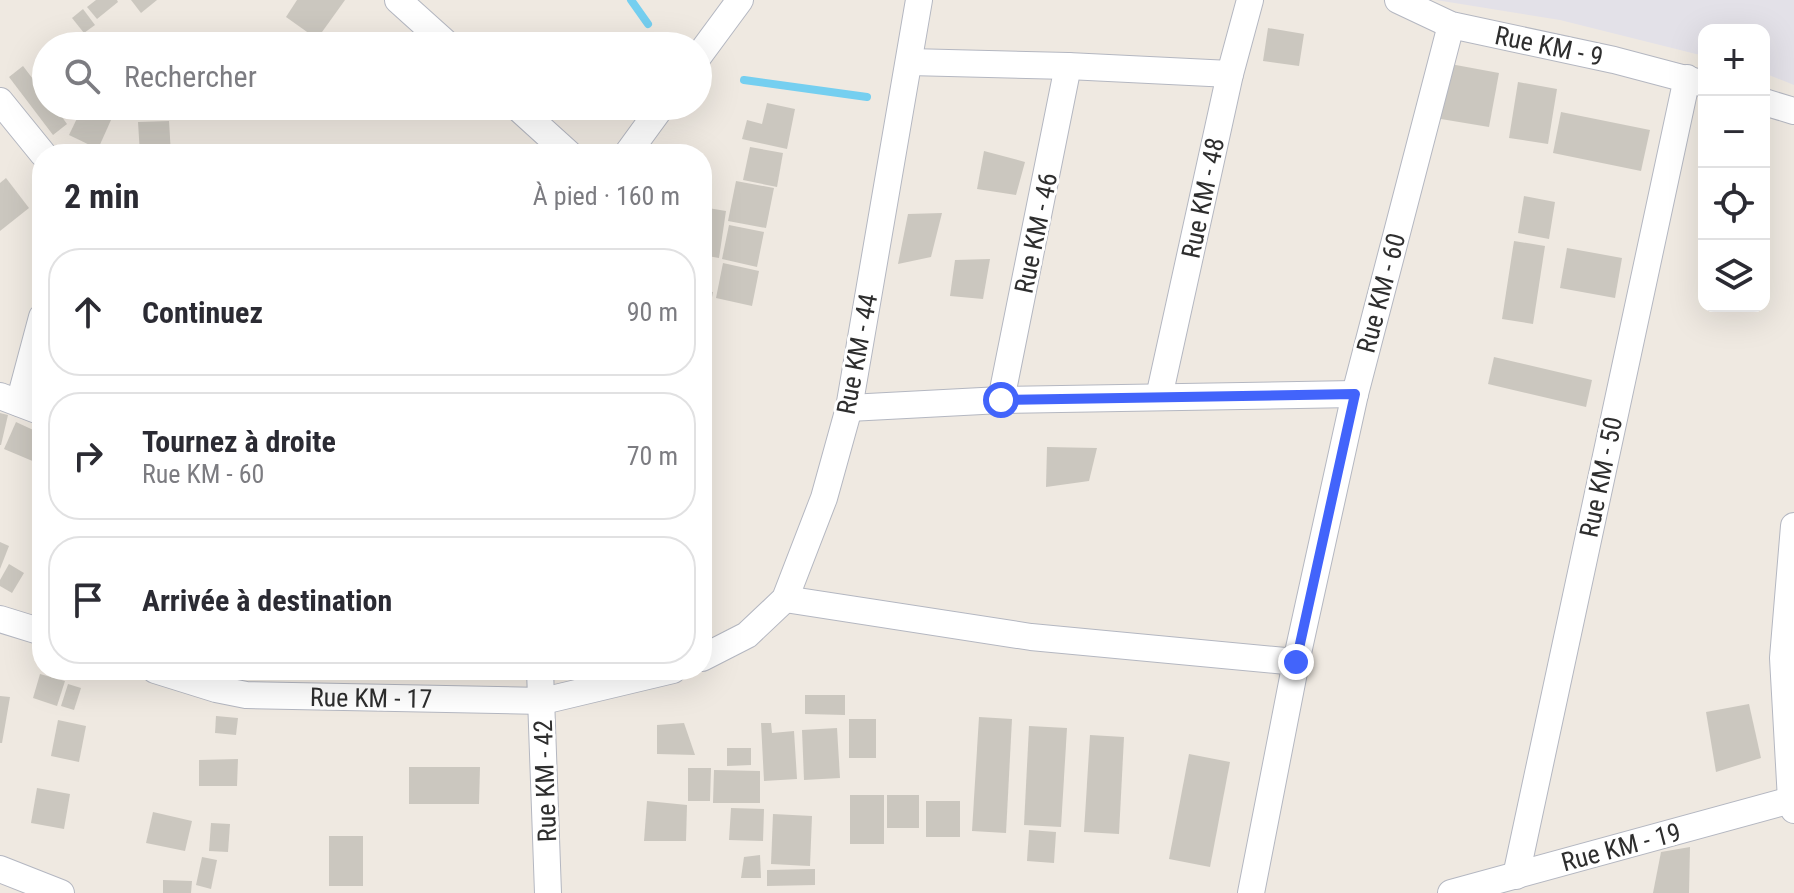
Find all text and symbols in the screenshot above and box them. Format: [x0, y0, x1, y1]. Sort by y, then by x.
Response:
street label: Rue KM - 9 [1492, 20, 1606, 72]
map controls [1698, 24, 1770, 312]
button: + [1698, 24, 1770, 96]
search box [32, 32, 712, 120]
icon: search [60, 54, 104, 98]
text: Rechercher [124, 59, 257, 94]
button: − [1698, 96, 1770, 168]
street label: Rue KM - 48 [1176, 135, 1230, 261]
button: locate [1698, 168, 1770, 240]
street label: Rue KM - 46 [1009, 170, 1063, 296]
text: 2 min [64, 176, 140, 216]
text: À pied · 160 m [533, 181, 680, 211]
street label: Rue KM - 60 [1351, 230, 1411, 356]
button: layers [1698, 240, 1770, 312]
icon: ahead [66, 290, 110, 334]
street label: Rue KM - 44 [831, 291, 883, 417]
text: Continuez [142, 295, 263, 330]
text: 90 m [627, 297, 678, 327]
route start [983, 382, 1019, 418]
street label: Rue KM - 50 [1574, 414, 1628, 540]
text: Tournez à droite [142, 424, 336, 459]
icon: right [66, 434, 110, 478]
text: 70 m [627, 441, 678, 471]
text: Rue KM - 60 [142, 459, 264, 489]
icon: arrive [66, 578, 110, 622]
text: Arrivée à destination [142, 583, 392, 618]
route end [1278, 644, 1314, 680]
street label: Rue KM - 17 [310, 682, 432, 714]
street label: Rue KM - 42 [528, 719, 562, 843]
street label: Rue KM - 19 [1558, 817, 1684, 877]

